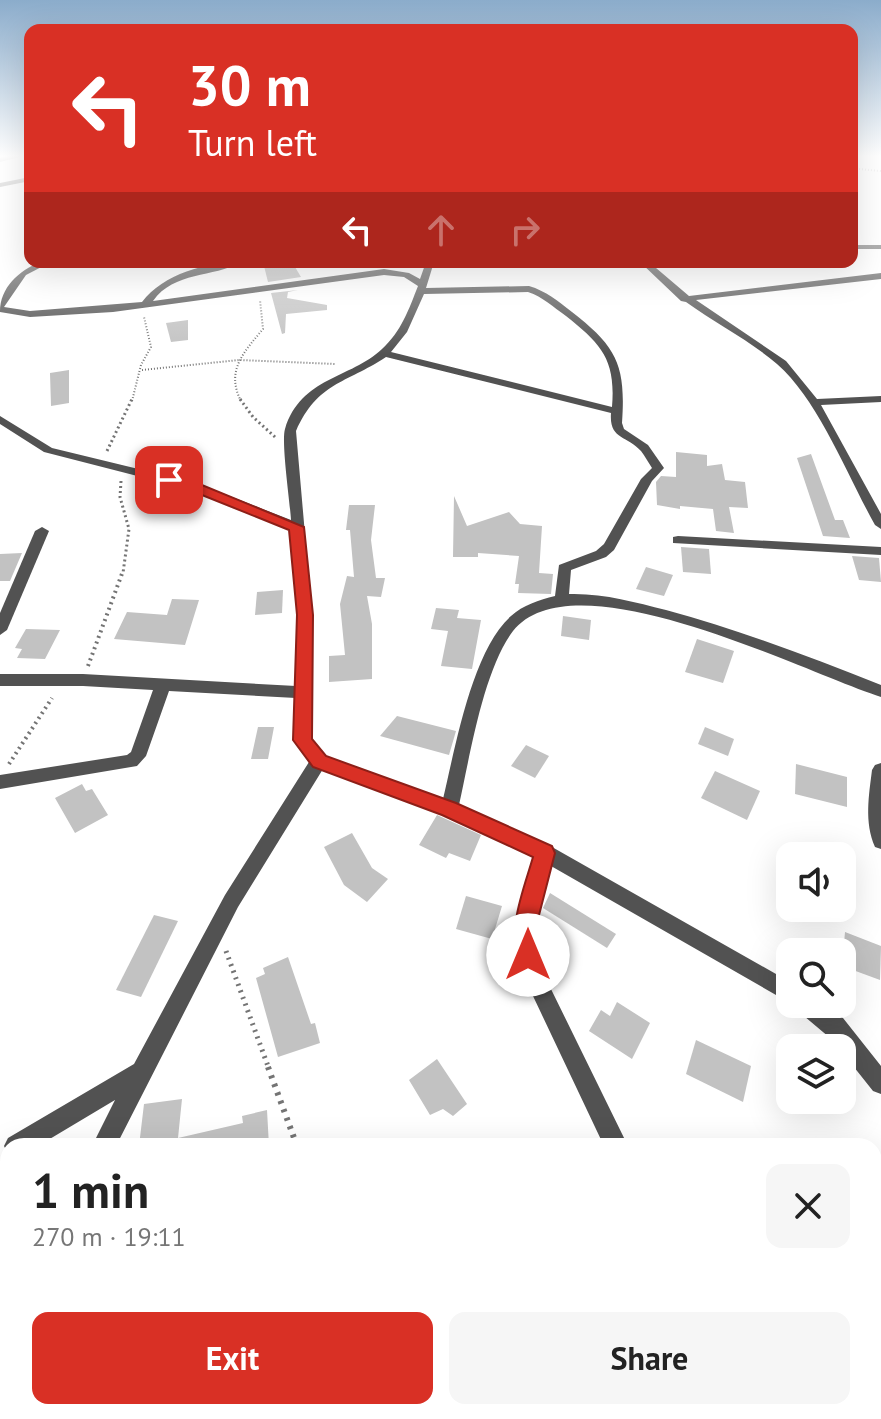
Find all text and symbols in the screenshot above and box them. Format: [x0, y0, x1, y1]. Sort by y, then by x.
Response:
text: 30 m [188, 49, 311, 121]
icon: left [56, 56, 160, 160]
text: Turn left [188, 119, 317, 166]
icon: left [335, 208, 379, 252]
icon: ahead [419, 208, 463, 252]
icon: right [503, 208, 547, 252]
pin [135, 446, 203, 514]
icon: arrive [147, 458, 191, 502]
map controls [776, 842, 856, 1114]
button: sound [776, 842, 856, 922]
position arrow [486, 913, 570, 997]
button: search [776, 938, 856, 1018]
button: layers [776, 1034, 856, 1114]
text: 1 min [32, 1159, 149, 1221]
button: close [766, 1164, 850, 1248]
text: 270 m · 19:11 [32, 1220, 186, 1253]
button: Exit [32, 1312, 433, 1404]
button: Share [449, 1312, 850, 1404]

